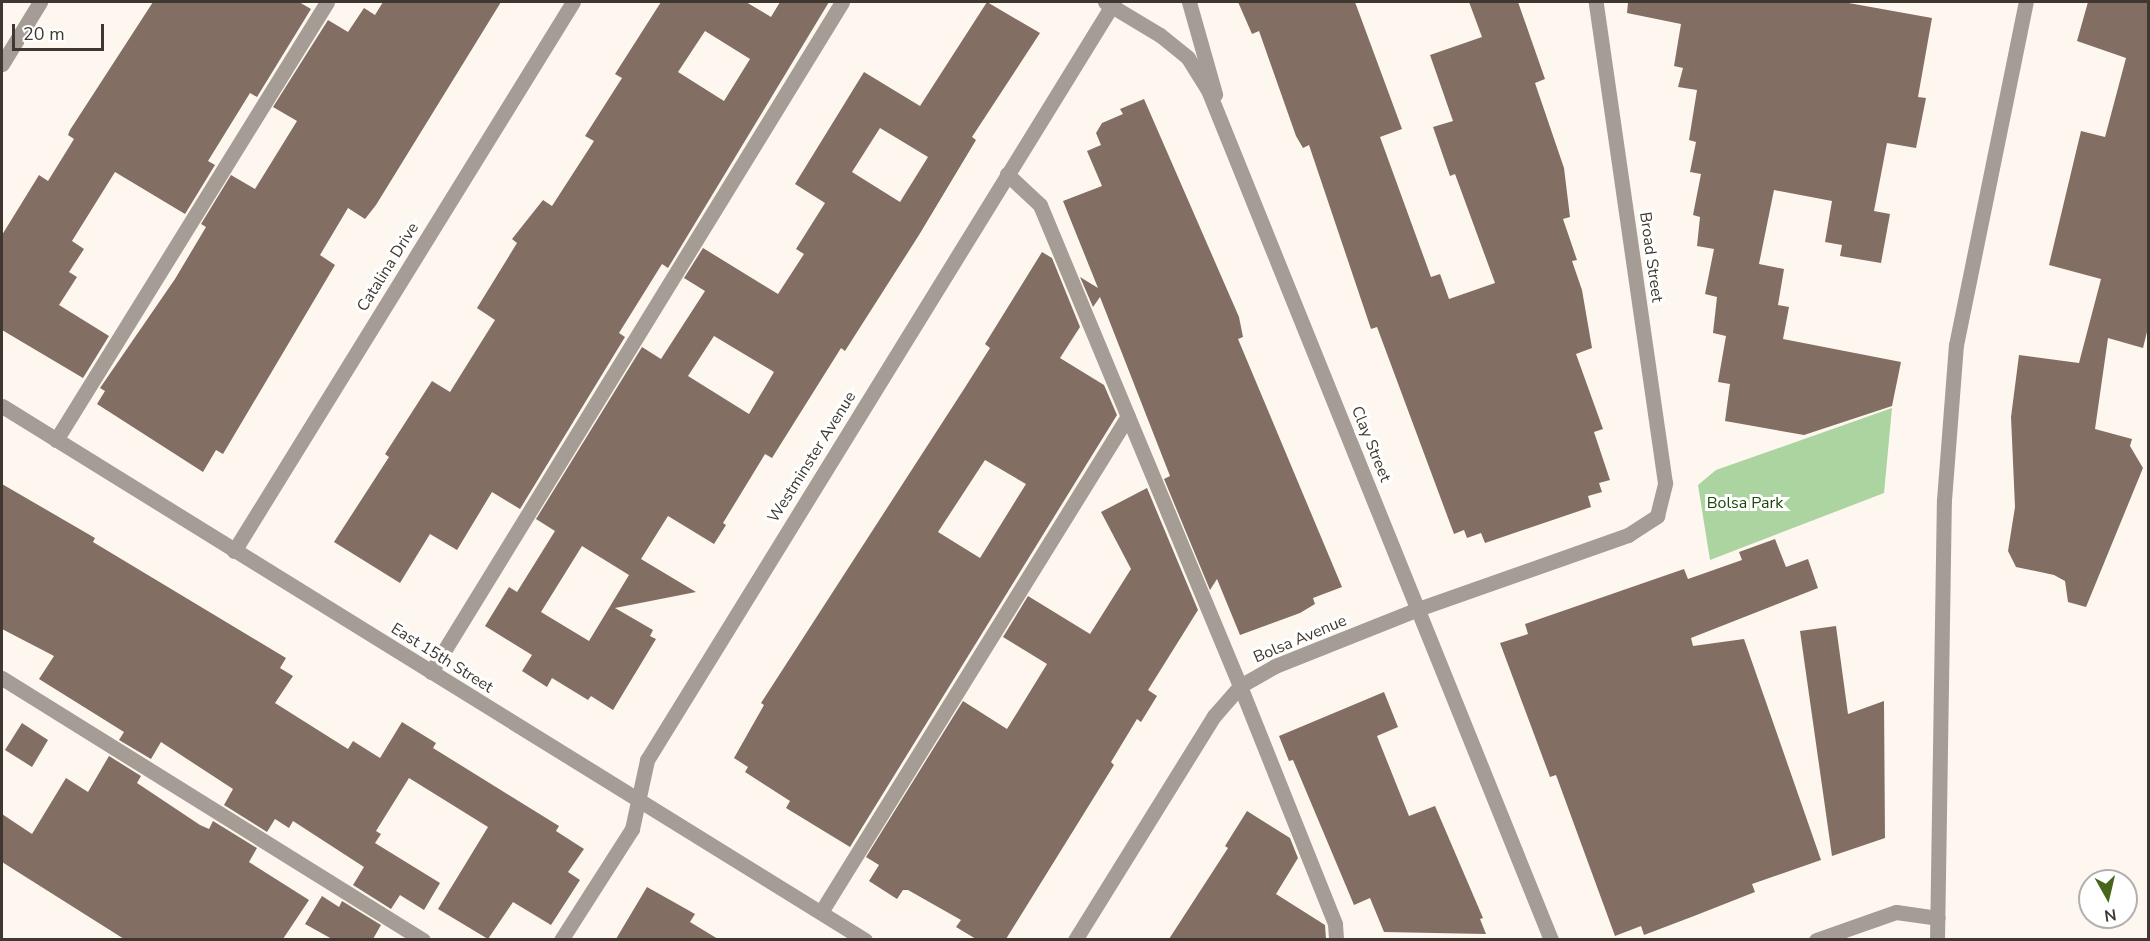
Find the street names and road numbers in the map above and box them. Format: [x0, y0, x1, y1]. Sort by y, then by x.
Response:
street label: Broad Street [1635, 211, 1667, 303]
street label: Catalina Drive [353, 219, 423, 315]
street label: Westminster Avenue [764, 388, 860, 526]
street label: Clay Street [1347, 403, 1395, 485]
street label: Bolsa Avenue [1251, 611, 1349, 667]
street label: East 15th Street [387, 619, 497, 697]

